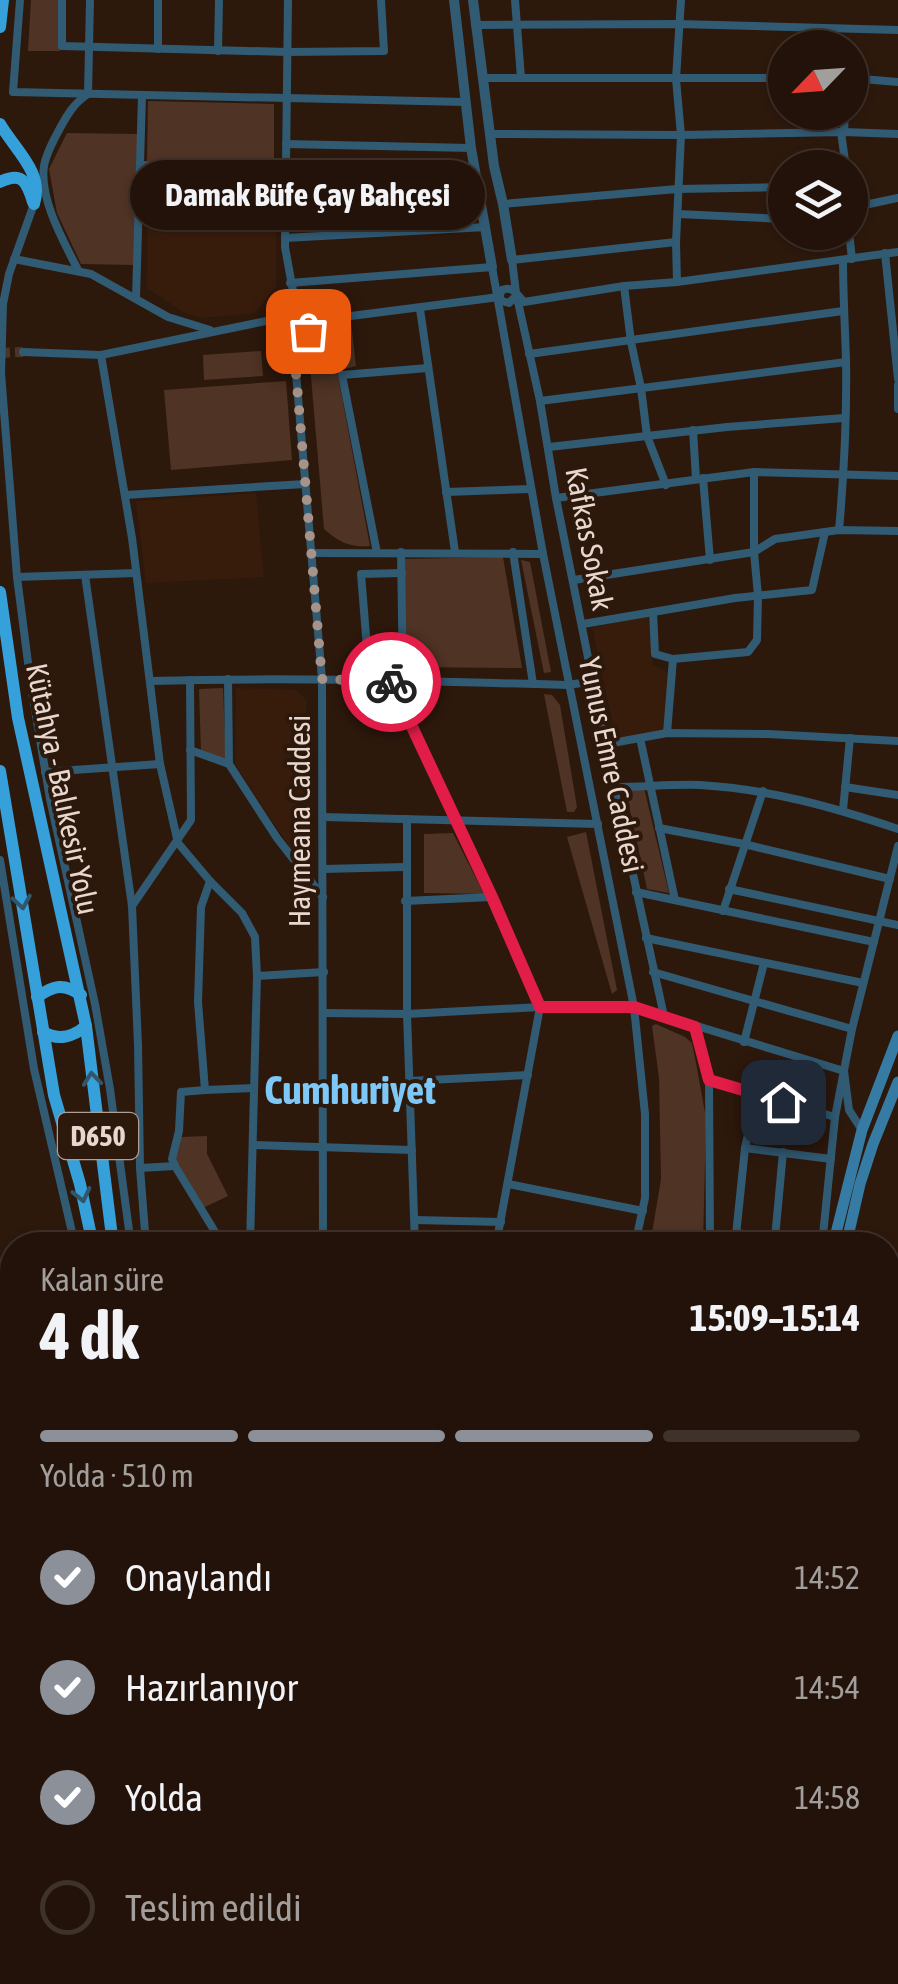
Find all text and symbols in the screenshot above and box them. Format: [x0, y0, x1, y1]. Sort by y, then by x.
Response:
north arrow [768, 30, 868, 130]
map controls [768, 30, 868, 250]
button: layers [768, 150, 868, 250]
callout: Damak Büfe Çay Bahçesi [130, 161, 486, 231]
text: Damak Büfe Çay Bahçesi [165, 176, 450, 213]
pin [266, 289, 351, 374]
icon: bag [281, 304, 336, 359]
street label: Kafkas Sokak [559, 464, 621, 613]
courier [341, 632, 441, 732]
street label: Yunus Emre Caddesi [573, 654, 651, 876]
icon: bike [364, 655, 419, 710]
street label: Kütahya - Balıkesir Yolu [20, 660, 106, 917]
street label: Haymeana Caddesi [282, 715, 316, 927]
one-way arrow [11, 893, 32, 910]
pin [741, 1060, 826, 1145]
district label: Cumhuriyet [264, 1067, 436, 1112]
one-way arrow [82, 1070, 103, 1086]
icon: home [756, 1075, 811, 1130]
road number: D650 [58, 1113, 138, 1159]
one-way arrow [70, 1186, 91, 1203]
text: Kalan süre [40, 1261, 164, 1298]
text: 15:09–15:14 [690, 1296, 860, 1339]
text: 4 dk [40, 1298, 139, 1373]
text: Yolda · 510 m [40, 1457, 194, 1494]
icon: check [40, 1550, 95, 1605]
text: Onaylandı [125, 1556, 272, 1599]
text: 14:52 [794, 1559, 860, 1596]
icon: check [40, 1660, 95, 1715]
text: Hazırlanıyor [125, 1666, 298, 1709]
text: 14:54 [794, 1669, 860, 1706]
icon: check [40, 1770, 95, 1825]
text: Yolda [125, 1776, 203, 1819]
text: 14:58 [794, 1779, 860, 1816]
text: Teslim edildi [125, 1886, 302, 1929]

